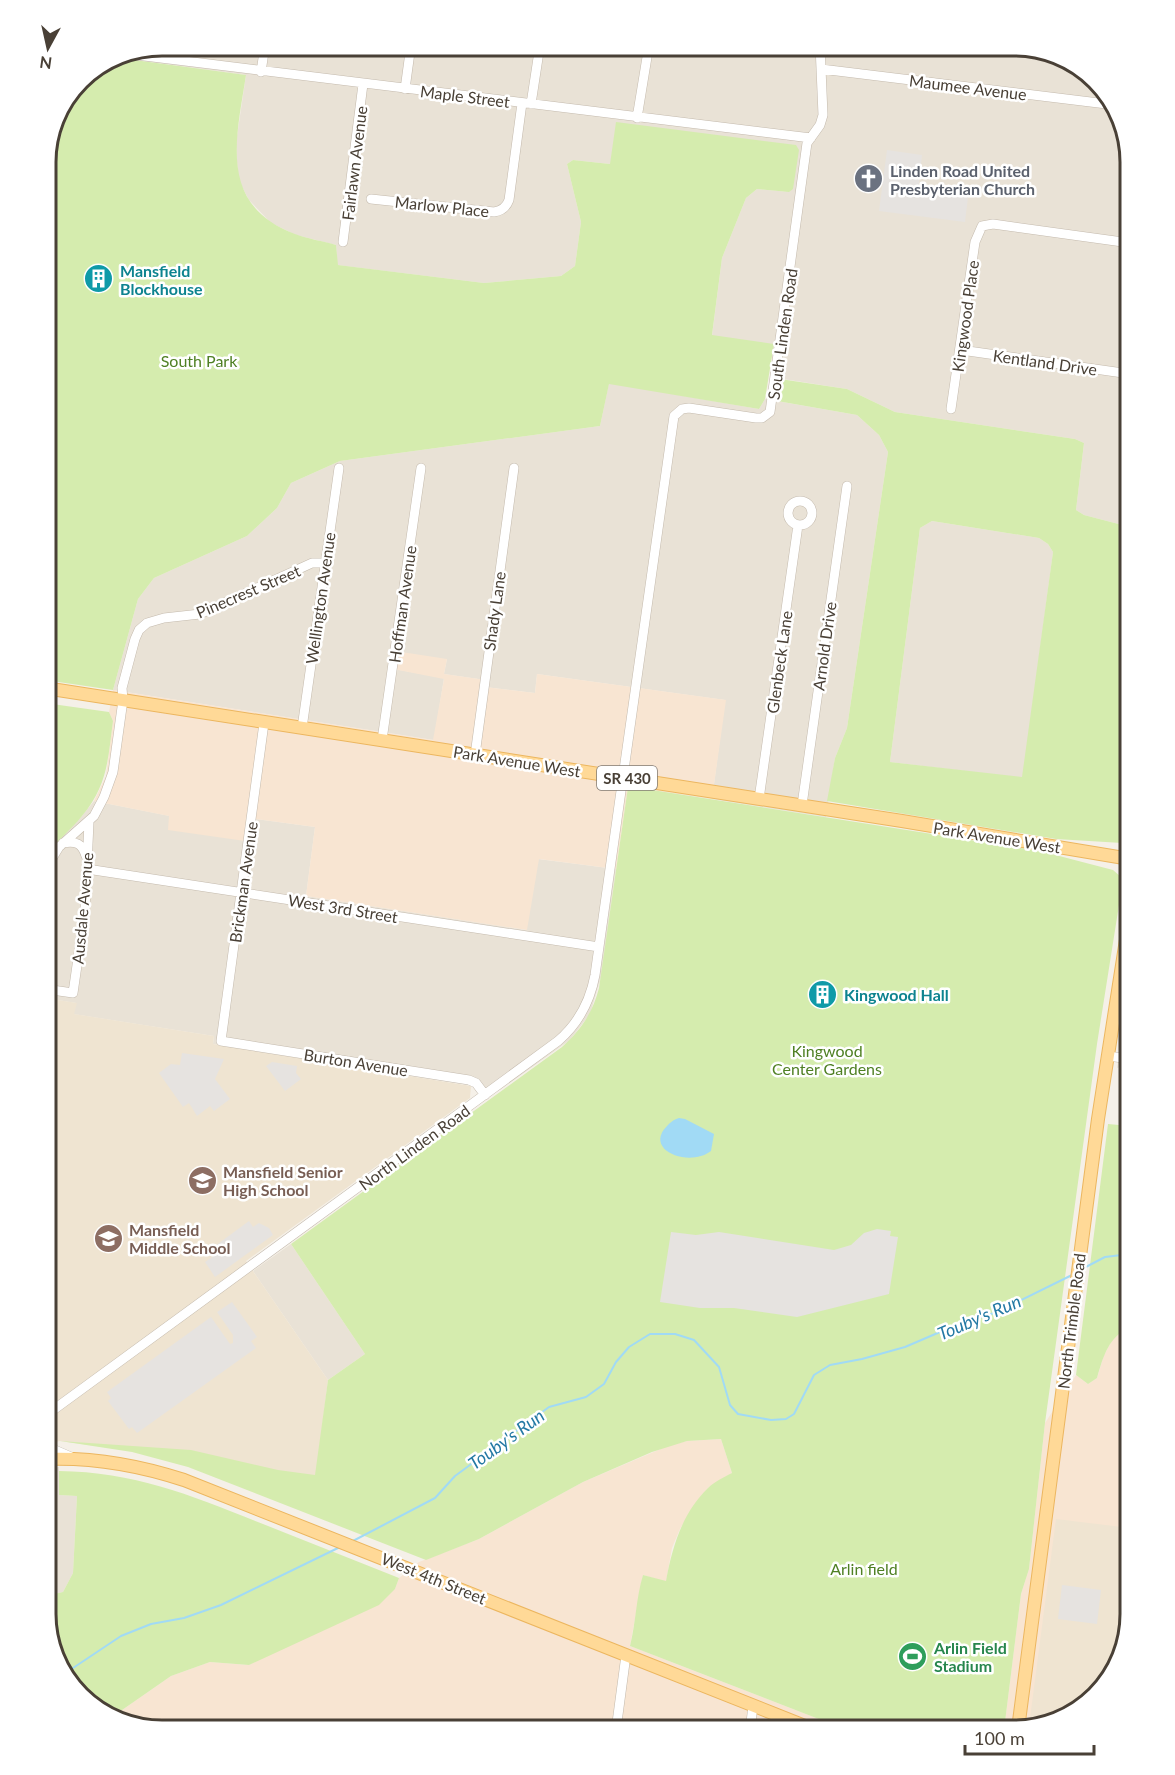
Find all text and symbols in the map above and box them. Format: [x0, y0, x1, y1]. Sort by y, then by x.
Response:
north arrow [18, 18, 78, 78]
text: N [38, 53, 53, 74]
street label: Maumee Avenue [908, 70, 1028, 104]
street label: Maple Street [419, 81, 511, 111]
street label: Fairlawn Avenue [338, 105, 370, 221]
place label: Linden Road United Presbyterian Church [890, 161, 1035, 198]
church icon: Linden Road United Presbyterian Church [853, 163, 885, 195]
street label: Marlow Place [394, 192, 490, 220]
street label: Kingwood Place [948, 259, 982, 373]
place label: Mansfield Blockhouse [120, 261, 203, 298]
building icon: Mansfield Blockhouse [83, 263, 115, 295]
street label: South Linden Road [763, 267, 801, 401]
street label: Kentland Drive [992, 345, 1098, 379]
park label: South Park [161, 351, 238, 370]
street label: Wellington Avenue [301, 531, 339, 665]
street label: Hoffman Avenue [384, 544, 420, 664]
street label: Pinecrest Street [193, 560, 303, 621]
street label: Shady Lane [479, 570, 509, 652]
street label: Arnold Drive [808, 600, 840, 692]
street label: Glenbeck Lane [762, 609, 796, 715]
street label: Park Avenue West [452, 742, 582, 780]
road number: SR 430 [597, 766, 657, 790]
street label: Park Avenue West [932, 818, 1062, 856]
street label: Brickman Avenue [225, 820, 261, 944]
street label: Ausdale Avenue [68, 851, 96, 965]
street label: West 3rd Street [287, 890, 399, 926]
building icon: Kingwood Hall [807, 978, 839, 1010]
place label: Kingwood Hall [844, 985, 949, 1004]
park label: Kingwood Center Gardens [772, 1041, 882, 1078]
street label: Burton Avenue [303, 1044, 409, 1080]
street label: North Linden Road [355, 1100, 473, 1194]
place label: Mansfield Senior High School [223, 1162, 343, 1199]
school or university icon: Mansfield Senior High School [186, 1164, 218, 1196]
place label: Mansfield Middle School [129, 1220, 231, 1257]
school or university icon: Mansfield Middle School [92, 1222, 124, 1254]
street label: North Trimble Road [1053, 1252, 1089, 1390]
water label: Touby's Run [934, 1290, 1024, 1344]
water label: Touby's Run [464, 1404, 548, 1474]
street label: West 4th Street [379, 1548, 489, 1608]
park label: Arlin field [830, 1559, 898, 1578]
place label: Arlin Field Stadium [933, 1638, 1007, 1675]
sports icon: Arlin Field Stadium [897, 1640, 929, 1672]
scale bar [965, 1718, 1094, 1756]
text: 100 m [974, 1727, 1025, 1749]

